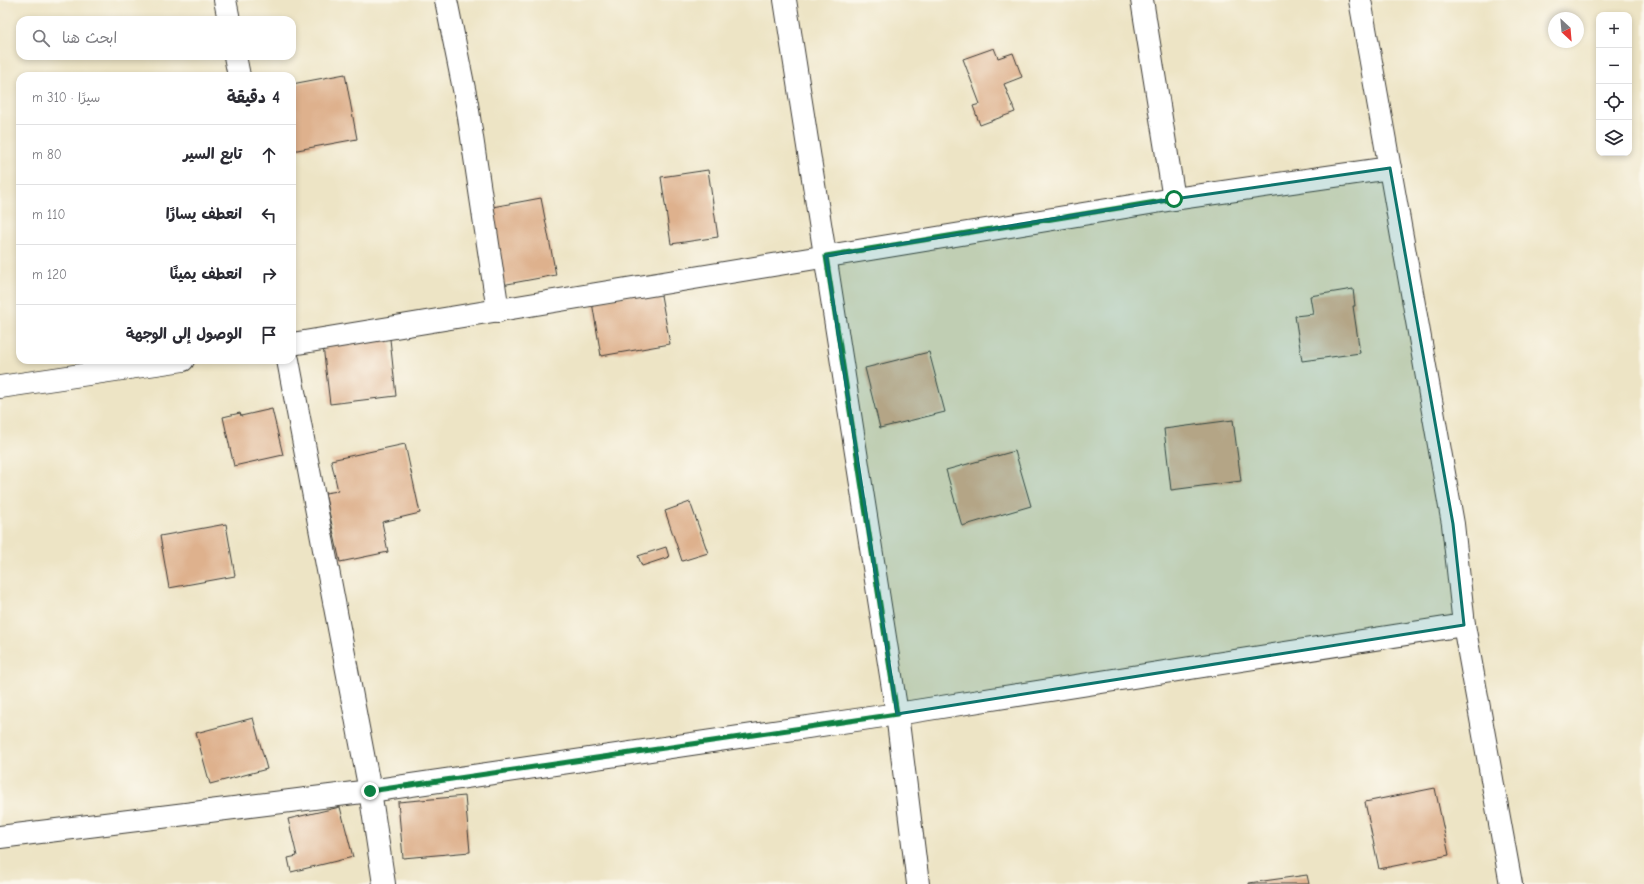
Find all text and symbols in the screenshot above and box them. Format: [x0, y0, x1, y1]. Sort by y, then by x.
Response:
north arrow [1548, 12, 1584, 48]
map controls [1596, 12, 1632, 156]
button: + [1596, 12, 1632, 48]
search box [16, 16, 296, 60]
icon: search [30, 27, 52, 49]
text: ابحث هنا [62, 29, 117, 47]
button: − [1596, 48, 1632, 84]
button: locate [1596, 84, 1632, 120]
text: 4 دقيقة [227, 88, 280, 107]
text: سيرًا · 310 m [32, 90, 100, 105]
button: layers [1596, 120, 1632, 156]
icon: ahead [258, 144, 280, 166]
text: تابع السير [183, 145, 242, 163]
text: 80 m [32, 147, 62, 162]
route start [1165, 190, 1183, 208]
icon: left [258, 204, 280, 226]
text: انعطف يسارًا [166, 205, 242, 223]
text: 110 m [32, 207, 65, 222]
icon: right [258, 264, 280, 286]
text: انعطف يمينًا [170, 265, 242, 283]
text: 120 m [32, 267, 67, 282]
icon: arrive [258, 324, 280, 346]
text: الوصول إلى الوجهة [126, 325, 242, 343]
route end [361, 782, 379, 800]

